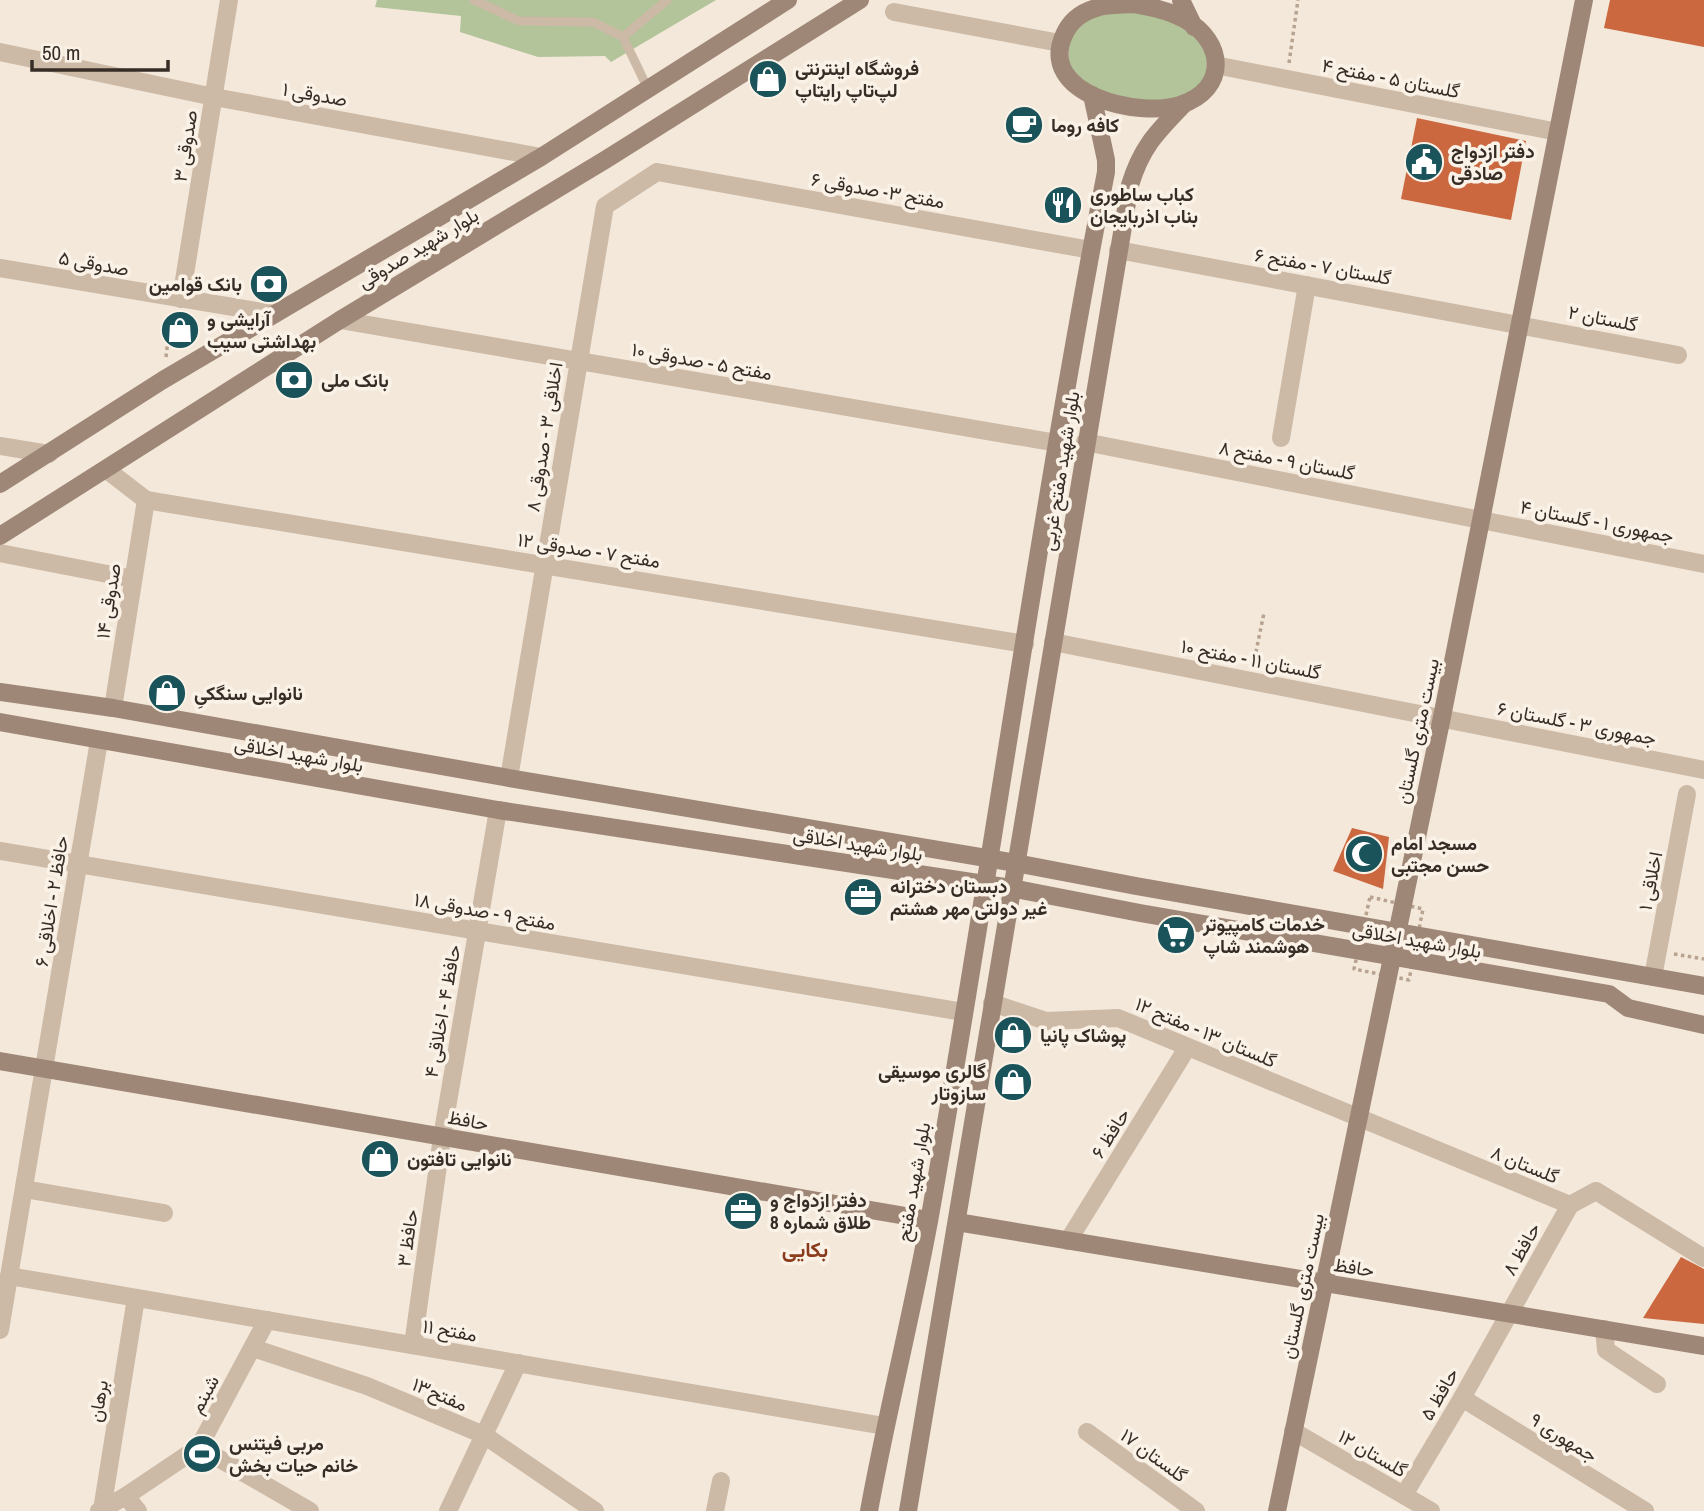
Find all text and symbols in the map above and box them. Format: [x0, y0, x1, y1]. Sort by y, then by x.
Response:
scale bar [32, 28, 168, 72]
text: 50 m [42, 38, 80, 67]
street label: گلستان ۵ - مفتح ۴ [1320, 52, 1462, 105]
place label: فروشگاه اینترنتی لپ‌تاپ رایتاپ [795, 55, 919, 104]
shop icon: فروشگاه اینترنتی لپ‌تاپ رایتاپ [747, 58, 789, 100]
street label: صدوقی ۱ [281, 76, 349, 112]
cafe icon: کافه روما [1003, 104, 1045, 146]
street label: صدوقی ۳ [167, 108, 203, 184]
place label: کافه روما [1051, 112, 1120, 138]
place label: دفتر ازدواج صادقی [1451, 138, 1535, 186]
public building icon: دفتر ازدواج صادقی [1403, 141, 1445, 183]
street label: مفتح ۳- صدوقی ۶ [809, 165, 947, 215]
place label: کباب ساطوری بناب اذربایجان [1090, 181, 1198, 229]
restaurant icon: کباب ساطوری بناب اذربایجان [1042, 184, 1084, 226]
street label: بلوار شهید صدوقی [353, 202, 483, 294]
street label: گلستان ۷ - مفتح ۶ [1253, 241, 1393, 292]
street label: صدوقی ۵ [57, 244, 131, 282]
bank icon: بانک قوامین [248, 263, 290, 305]
place label: بانک قوامین [149, 271, 242, 297]
street label: گلستان ۲ [1566, 299, 1640, 337]
place label: آرایشی و بهداشتی سیب [207, 306, 316, 354]
shop icon: آرایشی و بهداشتی سیب [159, 309, 201, 351]
street label: مفتح ۵ - صدوقی ۱۰ [630, 336, 774, 387]
bank icon: بانک ملی [273, 359, 315, 401]
street label: اخلاقی ۳ - صدوقی ۸ [519, 360, 569, 514]
place label: بانک ملی [321, 367, 389, 393]
street label: بلوار شهید مفتح غربی [1035, 389, 1086, 553]
street label: گلستان ۹ - مفتح ۸ [1217, 434, 1357, 487]
street label: جمهوری ۱ - گلستان ۴ [1518, 493, 1676, 549]
street label: مفتح ۷ - صدوقی ۱۲ [516, 526, 662, 575]
street label: صدوقی ۱۴ [89, 561, 127, 641]
street label: گلستان ۱۱ - مفتح ۱۰ [1179, 633, 1323, 686]
street label: بیست متری گلستان [1389, 656, 1445, 806]
shop icon: نانوایی سنگکیِ [146, 672, 188, 714]
place label: نانوایی سنگکیِ [194, 680, 303, 709]
street label: جمهوری ۳ - گلستان ۶ [1495, 695, 1659, 751]
street label: بلوار شهید اخلاقی [232, 730, 366, 778]
street label: بلوار شهید اخلاقی [791, 821, 925, 867]
place label: مسجد امام حسن مجتبی [1391, 830, 1489, 878]
mosque icon: مسجد امام حسن مجتبی [1343, 833, 1385, 875]
street label: حافظ ۲ - اخلاقی ۶ [28, 834, 74, 968]
street label: اخلاقی ۱ [1632, 849, 1668, 913]
place label: دبستان دخترانه غیر دولتی مهر هشتم [890, 873, 1047, 921]
office icon: دبستان دخترانه غیر دولتی مهر هشتم [842, 876, 884, 918]
street label: مفتح ۹ - صدوقی ۱۸ [412, 886, 558, 937]
place label: خدمات کامپیوتر هوشمند شاپ [1202, 911, 1325, 960]
supermarket icon: خدمات کامپیوتر هوشمند شاپ [1155, 914, 1197, 956]
street label: بلوار شهید اخلاقی [1350, 916, 1484, 964]
street label: حافظ ۴ - اخلاقی ۴ [417, 942, 467, 1080]
street label: گلستان ۱۳ - مفتح ۱۲ [1131, 991, 1281, 1074]
shop icon: پوشاک پانیا [992, 1014, 1034, 1056]
place label: پوشاک پانیا [1040, 1022, 1127, 1049]
place label: گالری موسیقی سازوتار [878, 1058, 986, 1106]
shop icon: گالری موسیقی سازوتار [992, 1061, 1034, 1103]
street label: حافظ ۶ [1085, 1103, 1135, 1163]
street label: حافظ [446, 1104, 490, 1136]
street label: بلوار شهید مفتح [890, 1120, 937, 1244]
shop icon: نانوایی تافتون [359, 1138, 401, 1180]
street label: گلستان ۸ [1487, 1139, 1563, 1189]
place label: نانوایی تافتون [407, 1146, 512, 1172]
place label: دفتر ازدواج و طلاق شماره 8 [770, 1187, 871, 1235]
office icon: دفتر ازدواج و طلاق شماره 8 [722, 1190, 764, 1232]
street label: حافظ ۳ [390, 1208, 424, 1268]
street label: بیست متری گلستان [1274, 1211, 1330, 1361]
street label: حافظ ۸ [1496, 1218, 1546, 1280]
district label: بکایی [782, 1235, 828, 1264]
street label: حافظ [1332, 1251, 1376, 1283]
street label: مفتح ۱۱ [421, 1312, 479, 1349]
street label: حافظ ۵ [1414, 1363, 1464, 1425]
street label: شبنم [183, 1370, 225, 1418]
street label: مفتح۱۳ [408, 1371, 472, 1418]
street label: برهان [82, 1378, 114, 1424]
street label: جمهوری ۹ [1525, 1406, 1603, 1468]
street label: گلستان ۱۷ [1115, 1422, 1193, 1488]
street label: گلستان ۱۲ [1334, 1423, 1412, 1483]
place label: مربی فیتنس خانم حیات بخش [229, 1430, 358, 1478]
sports icon: مربی فیتنس خانم حیات بخش [181, 1433, 223, 1475]

